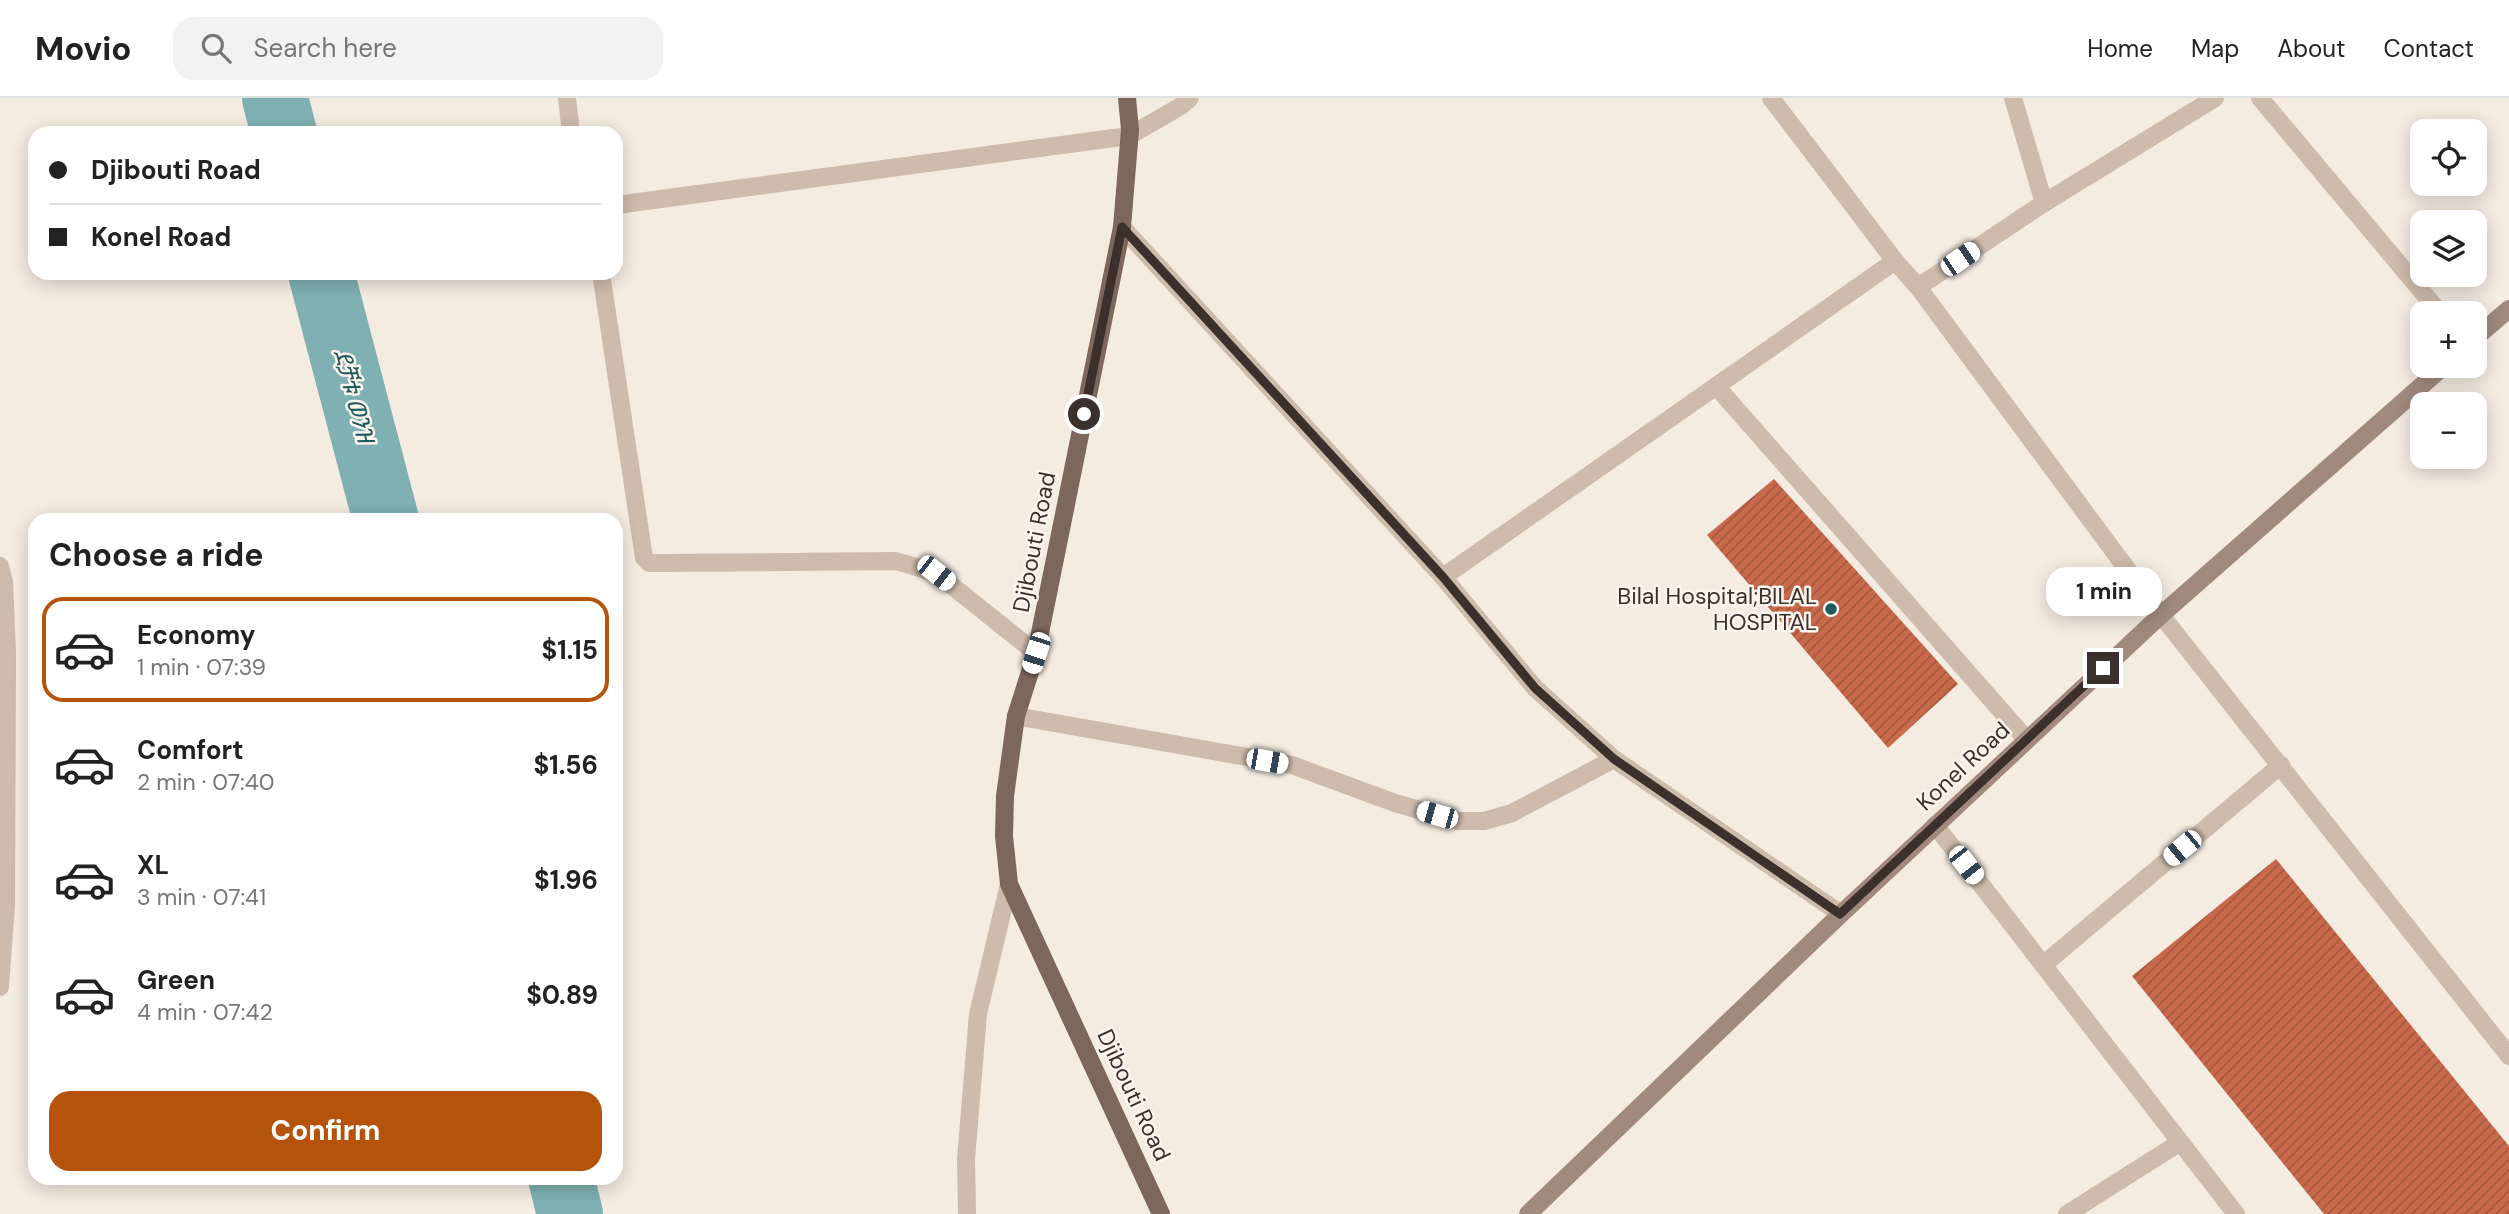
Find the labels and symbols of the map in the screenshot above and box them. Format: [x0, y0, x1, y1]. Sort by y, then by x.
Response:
car [1937, 239, 1984, 279]
water label: ደቻቱ ወንዝ [327, 346, 382, 449]
route start [1068, 398, 1100, 430]
street label: Djibouti Road [1006, 469, 1062, 615]
car [913, 552, 960, 594]
callout: 1 min [2045, 566, 2161, 616]
place label: Bilal Hospital;BILAL HOSPITAL [1617, 581, 1817, 637]
marker: Bilal Hospital;BILAL HOSPITAL [1823, 601, 1839, 617]
car [1020, 630, 1053, 676]
route end [2087, 652, 2119, 684]
street label: Konel Road [1910, 715, 2016, 817]
car [1245, 747, 1290, 775]
car [1414, 799, 1461, 831]
car [2160, 826, 2205, 870]
car [1945, 842, 1988, 888]
street label: Djibouti Road [1090, 1024, 1178, 1166]

